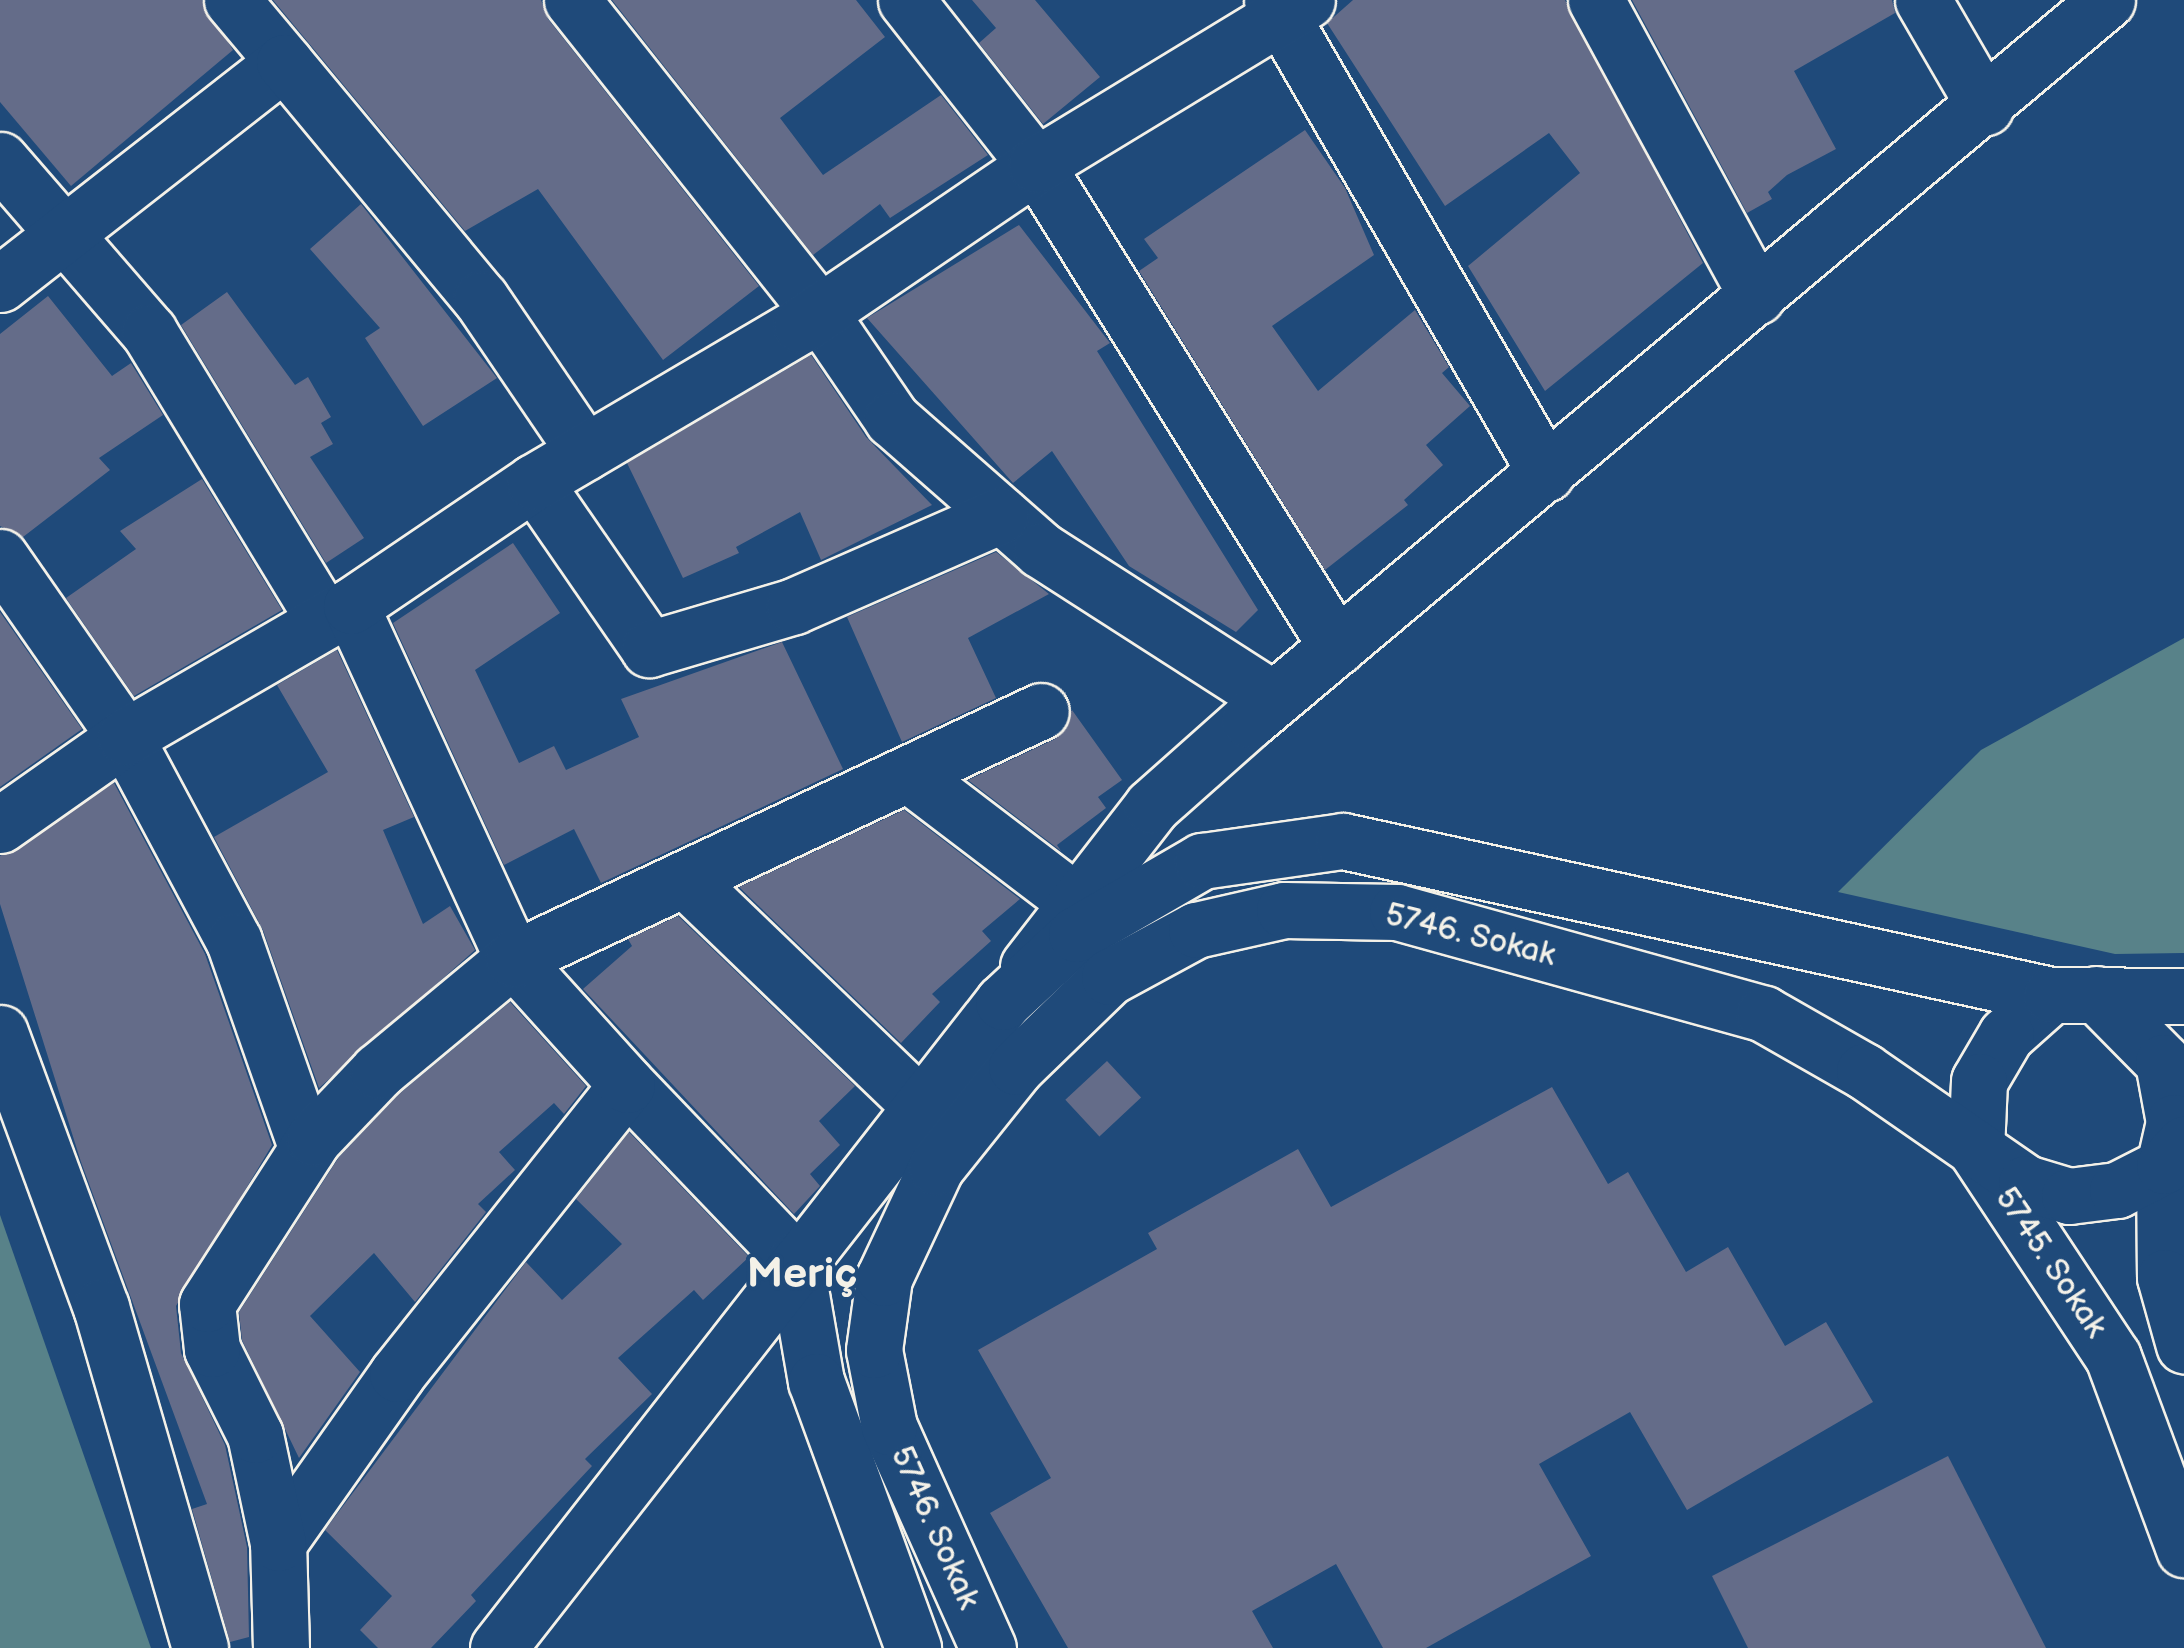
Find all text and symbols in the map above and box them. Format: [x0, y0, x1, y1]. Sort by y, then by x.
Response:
street label: 5746. Sokak [1381, 896, 1559, 976]
street label: 5745. Sokak [1986, 1180, 2114, 1346]
district label: Meriç [747, 1250, 857, 1300]
street label: 5746. Sokak [881, 1441, 987, 1615]

